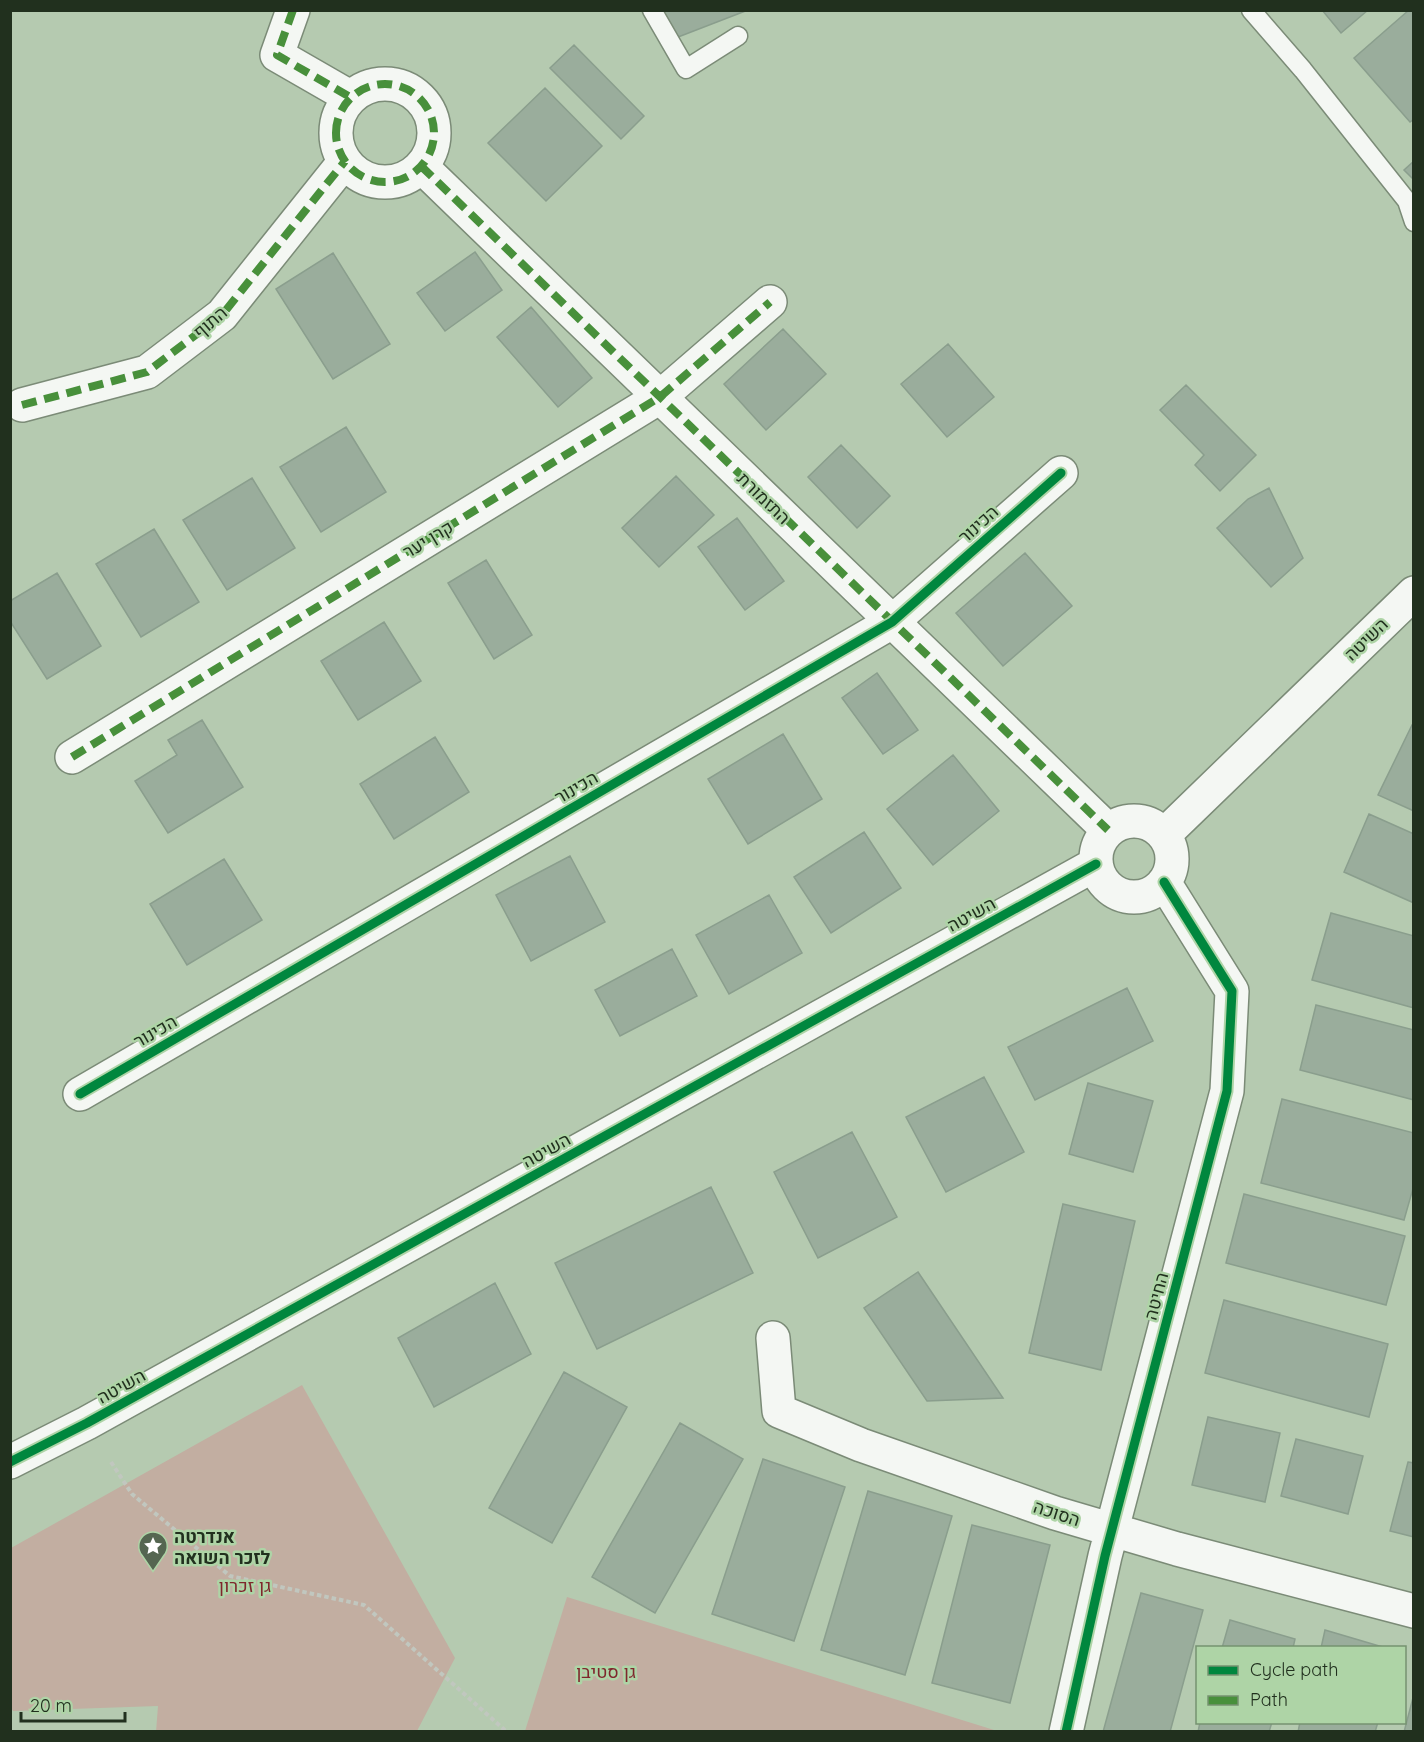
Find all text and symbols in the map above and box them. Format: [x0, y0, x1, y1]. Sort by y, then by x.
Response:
street label: התוף [188, 301, 232, 343]
street label: התזמורת [733, 467, 795, 529]
street label: הכינור [953, 500, 1003, 548]
street label: קרן יער [399, 515, 457, 563]
street label: השיטה [1339, 613, 1393, 665]
street label: הכינור [550, 765, 602, 809]
street label: השיטה [943, 891, 999, 937]
street label: הכינור [129, 1009, 181, 1053]
street label: השיטה [518, 1127, 574, 1173]
street label: החיטה [1139, 1270, 1173, 1322]
street label: השיטה [93, 1363, 149, 1409]
street label: הסוכה [1031, 1495, 1083, 1531]
place label: אנדרטה לזכר השואה [174, 1525, 270, 1569]
place icon: אנדרטה לזכר השואה [137, 1530, 169, 1572]
park label: גן זכרון [219, 1574, 271, 1597]
legend [1196, 1646, 1406, 1724]
text: Cycle path [1250, 1658, 1338, 1681]
park label: גן סטיבן [576, 1660, 636, 1683]
scale bar [21, 1685, 124, 1723]
text: Path [1250, 1688, 1288, 1711]
text: 20 m [30, 1694, 72, 1717]

